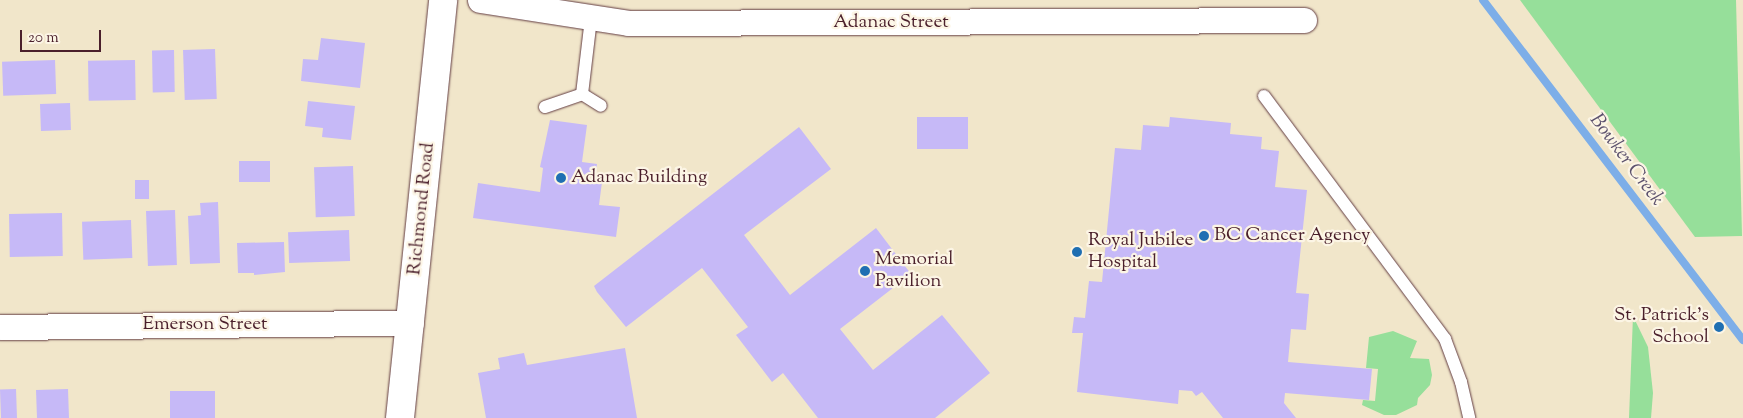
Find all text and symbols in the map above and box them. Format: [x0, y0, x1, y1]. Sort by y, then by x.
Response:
street label: Adanac Street [833, 12, 949, 34]
scale bar [22, 20, 104, 52]
text: 20 m [28, 28, 59, 49]
water label: Bowker Creek [1584, 109, 1668, 211]
street label: Richmond Road [404, 142, 440, 276]
place label: Adanac Building [571, 167, 707, 189]
marker: Adanac Building [555, 172, 567, 184]
place label: BC Cancer Agency [1214, 225, 1370, 247]
place label: Royal Jubilee Hospital [1088, 230, 1193, 274]
marker: BC Cancer Agency [1198, 230, 1210, 242]
marker: Royal Jubilee Hospital [1070, 245, 1084, 259]
place label: Memorial Pavilion [875, 249, 954, 293]
marker: Memorial Pavilion [859, 265, 871, 277]
place label: St. Patrick's School [1614, 305, 1709, 349]
street label: Emerson Street [142, 314, 268, 336]
marker: St. Patrick's School [1713, 321, 1725, 333]

